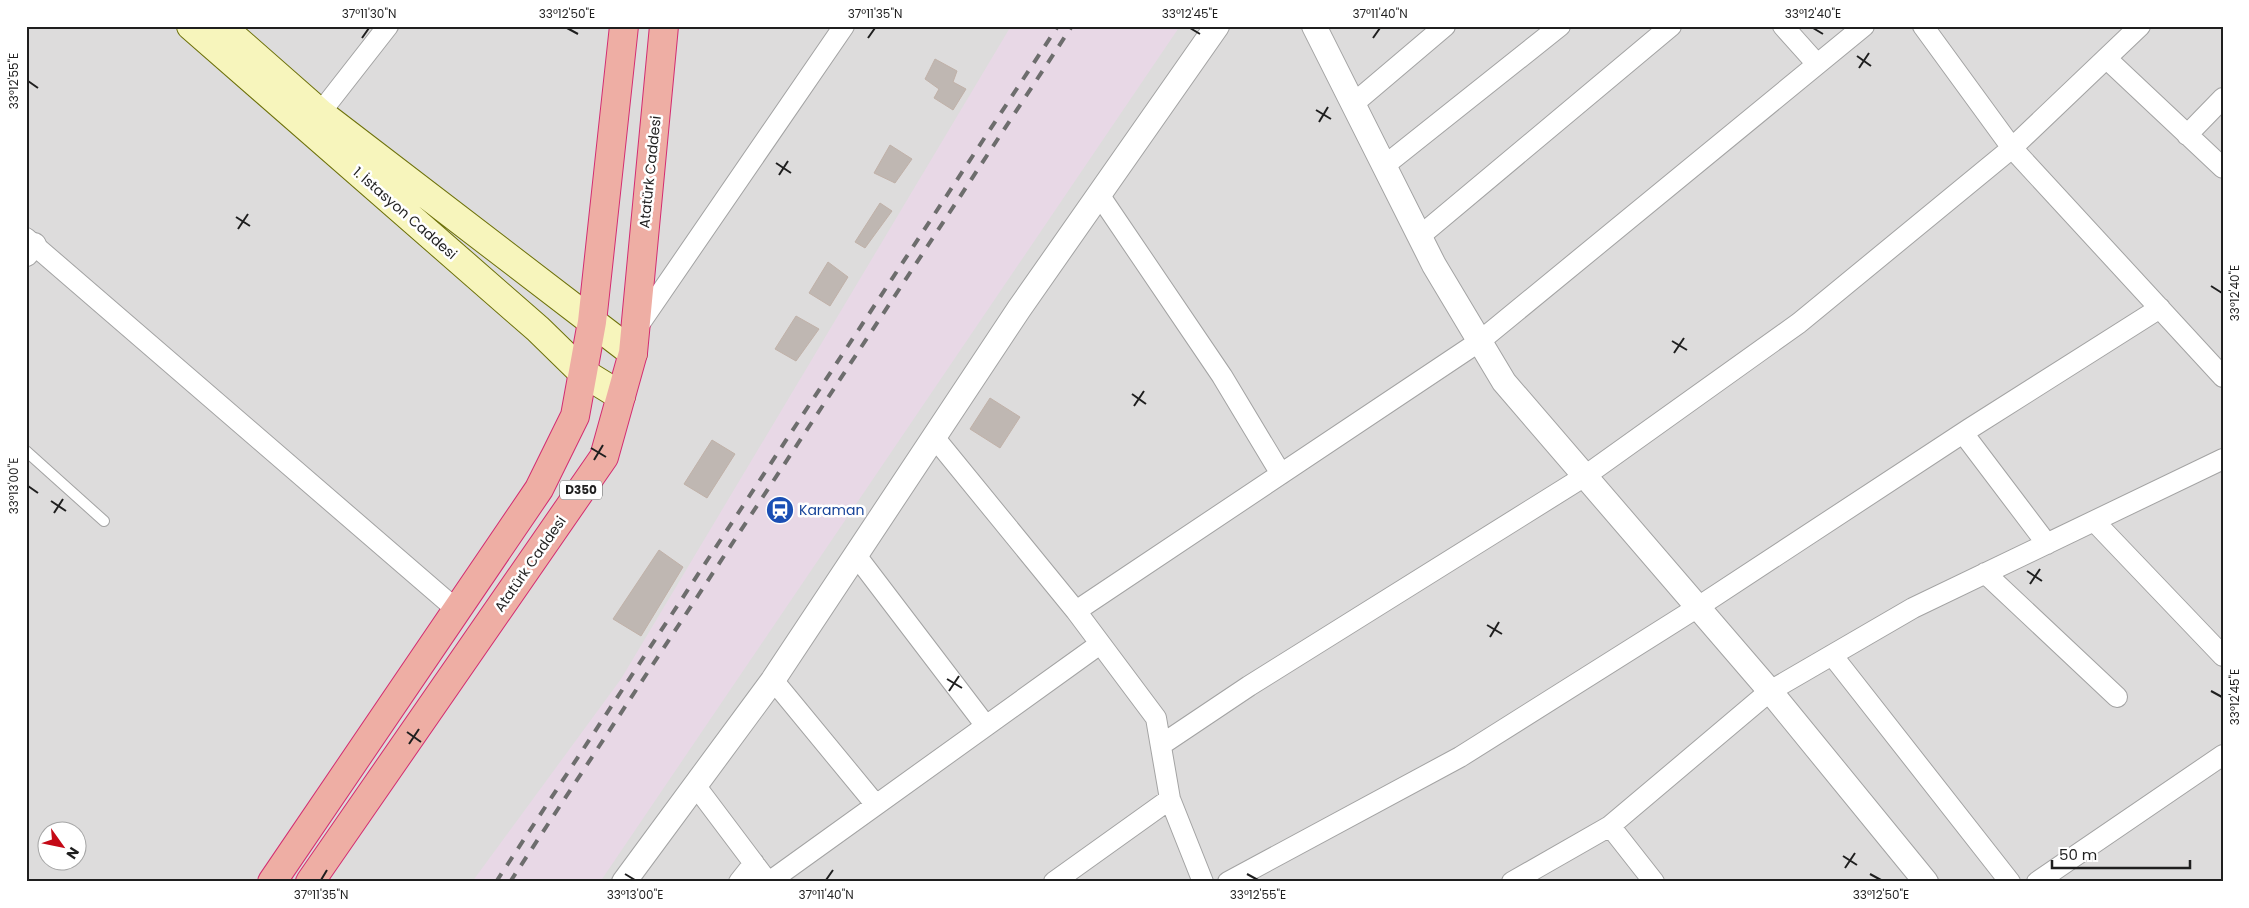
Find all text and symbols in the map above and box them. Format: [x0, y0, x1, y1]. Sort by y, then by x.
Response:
text: 37°11'30"N [342, 5, 396, 22]
text: 33°12'50"E [539, 5, 595, 22]
text: 37°11'35"N [848, 5, 902, 22]
text: 33°12'45"E [1162, 5, 1218, 22]
text: 37°11'40"N [1352, 5, 1408, 22]
text: 33°12'40"E [1785, 5, 1841, 22]
text: 33°12'55"E [5, 53, 22, 109]
street label: Atatürk Caddesi [634, 115, 666, 229]
street label: 1. İstasyon Caddesi [349, 162, 461, 264]
text: 33°12'40"E [2226, 265, 2243, 321]
text: 33°13'00"E [5, 458, 22, 514]
road number: D350 [560, 480, 602, 500]
station icon: Karaman [765, 495, 795, 525]
place label: Karaman [799, 500, 864, 520]
street label: Atatürk Caddesi [489, 512, 571, 616]
text: 33°12'45"E [2226, 669, 2243, 725]
north arrow [38, 820, 88, 870]
scale bar [2052, 838, 2189, 870]
text: N [62, 843, 84, 863]
text: 50 m [2059, 844, 2097, 865]
text: 37°11'35"N [294, 886, 348, 903]
text: 33°13'00"E [607, 886, 663, 903]
text: 37°11'40"N [798, 886, 854, 903]
text: 33°12'55"E [1230, 886, 1286, 903]
text: 33°12'50"E [1853, 886, 1909, 903]

